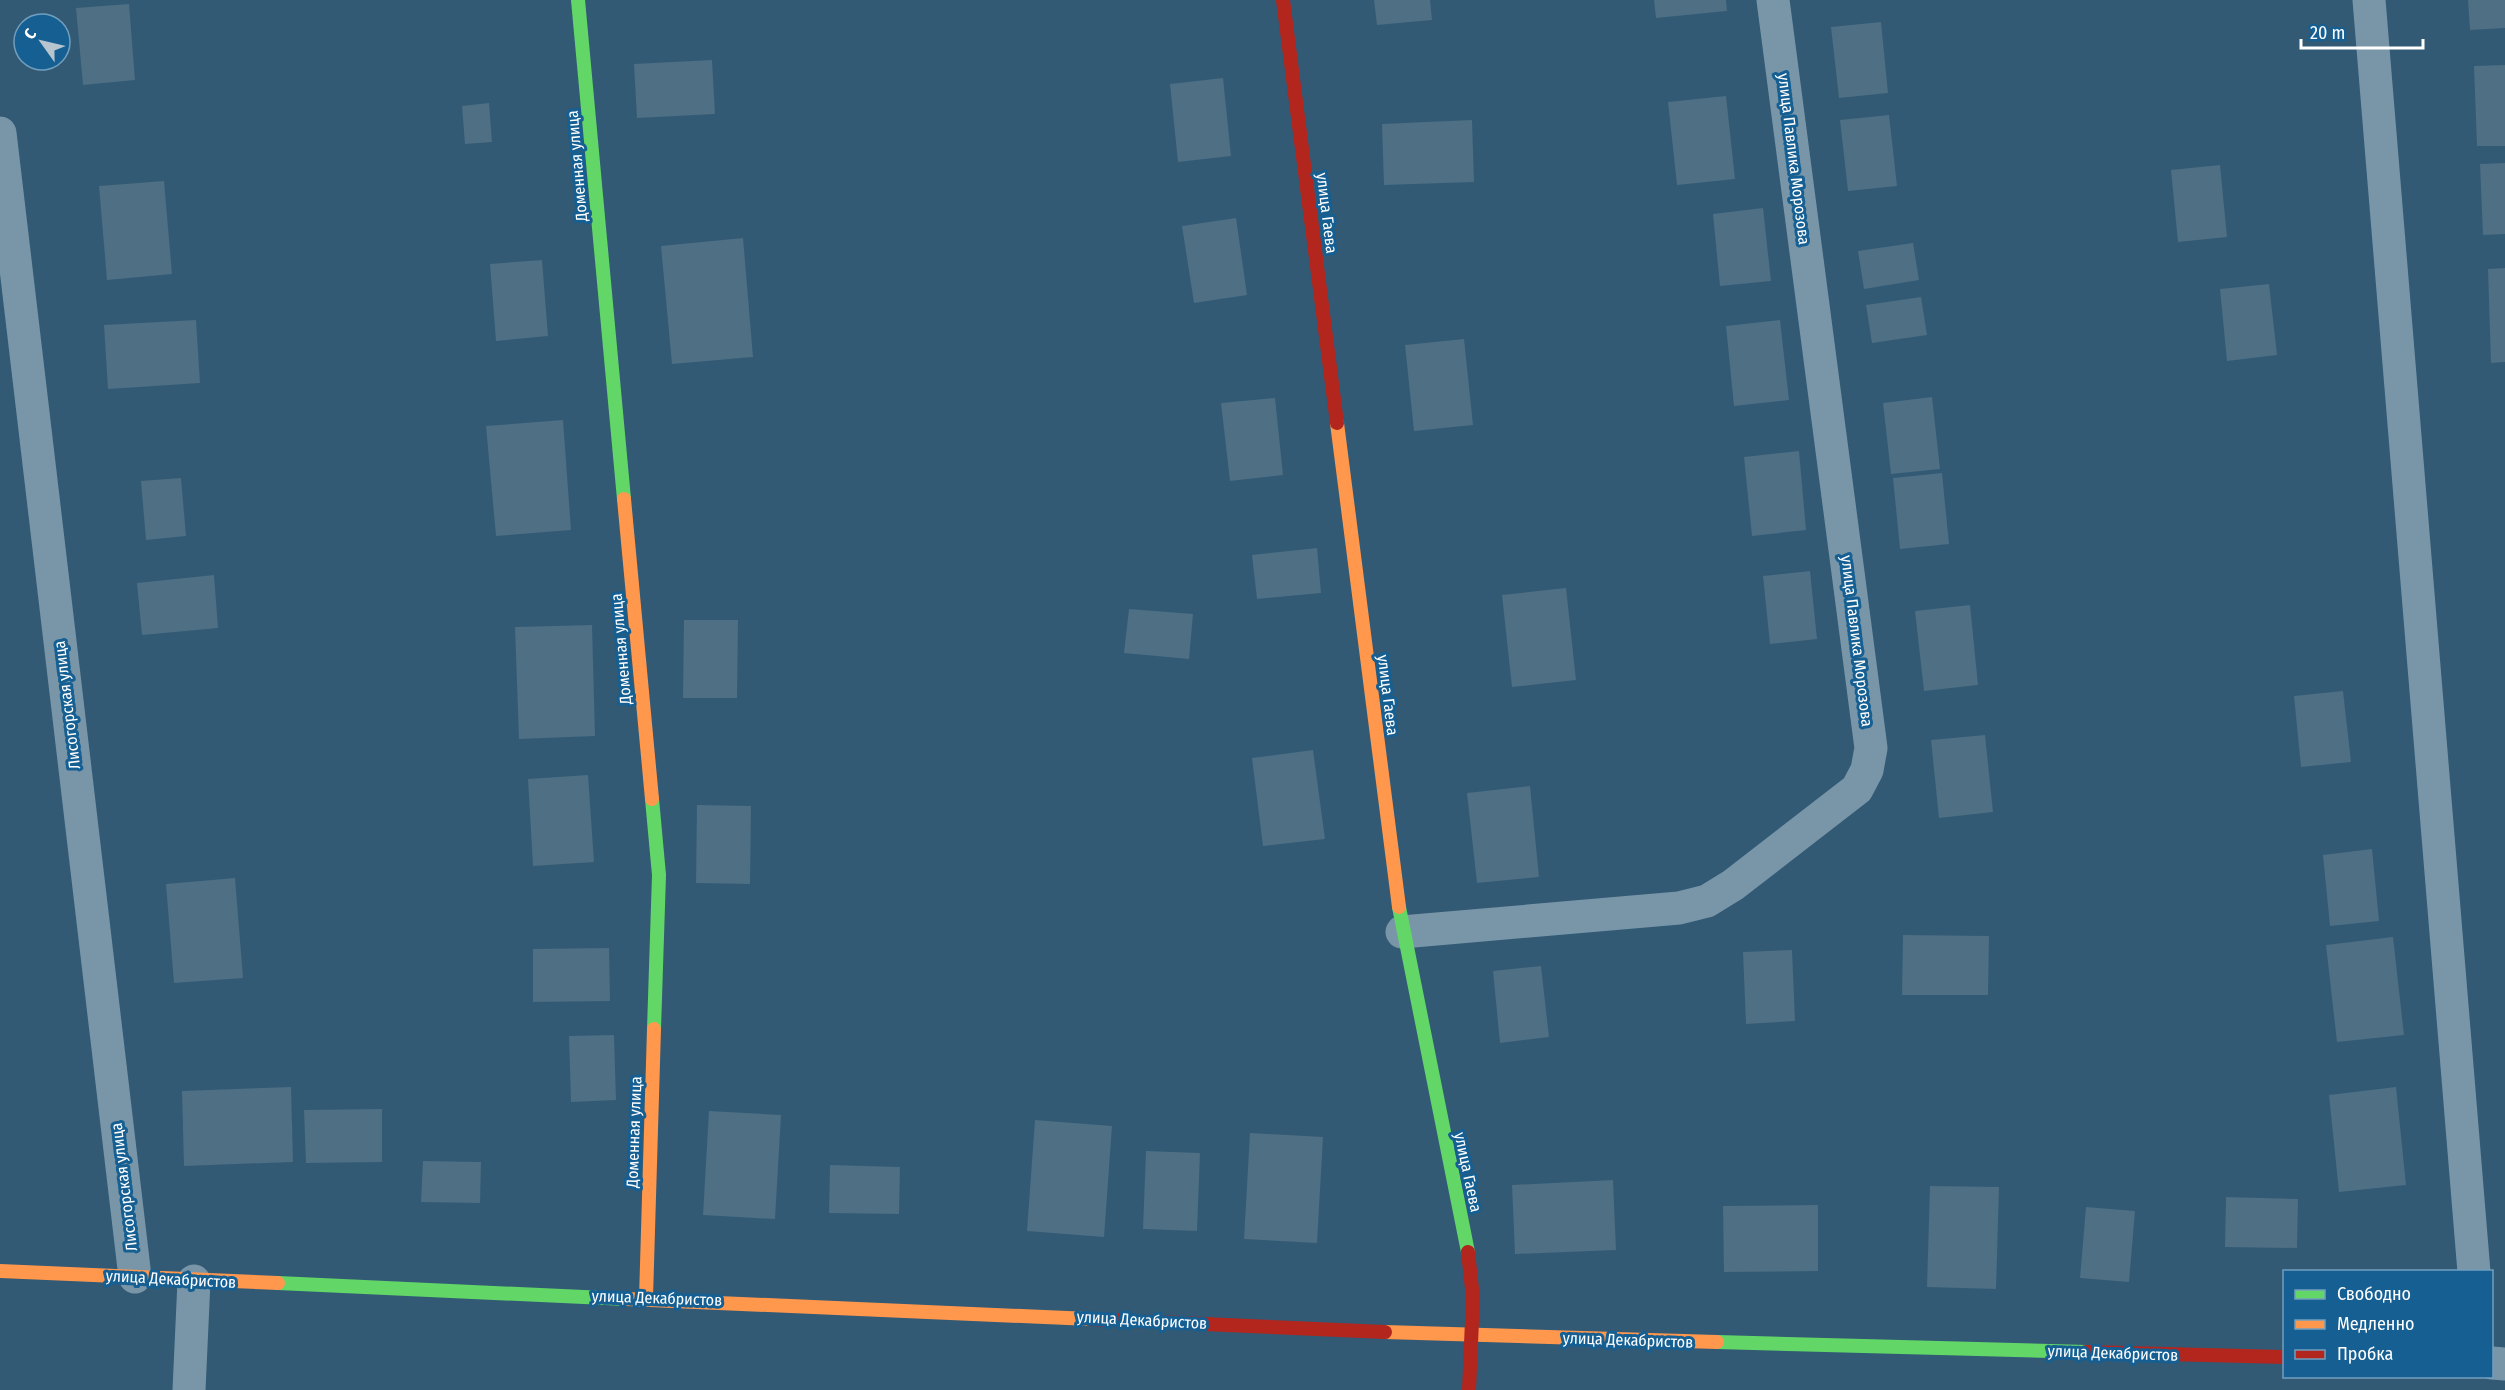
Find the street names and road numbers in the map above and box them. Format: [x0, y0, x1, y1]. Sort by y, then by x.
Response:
street label: улица Павлика Морозова [1774, 72, 1814, 246]
street label: Доменная улица [563, 109, 591, 223]
street label: улица Гаева [1313, 172, 1341, 255]
street label: улица Павлика Морозова [1837, 554, 1877, 728]
street label: Доменная улица [607, 592, 635, 706]
street label: Лисогорская улица [50, 639, 84, 770]
street label: улица Гаева [1374, 654, 1402, 737]
street label: Доменная улица [623, 1076, 645, 1189]
street label: Лисогорская улица [107, 1121, 141, 1252]
street label: улица Гаева [1450, 1130, 1486, 1214]
street label: улица Декабристов [105, 1266, 237, 1292]
street label: улица Декабристов [591, 1286, 723, 1310]
street label: улица Декабристов [1076, 1307, 1208, 1333]
street label: улица Декабристов [1562, 1328, 1694, 1352]
street label: улица Декабристов [2047, 1341, 2179, 1365]

